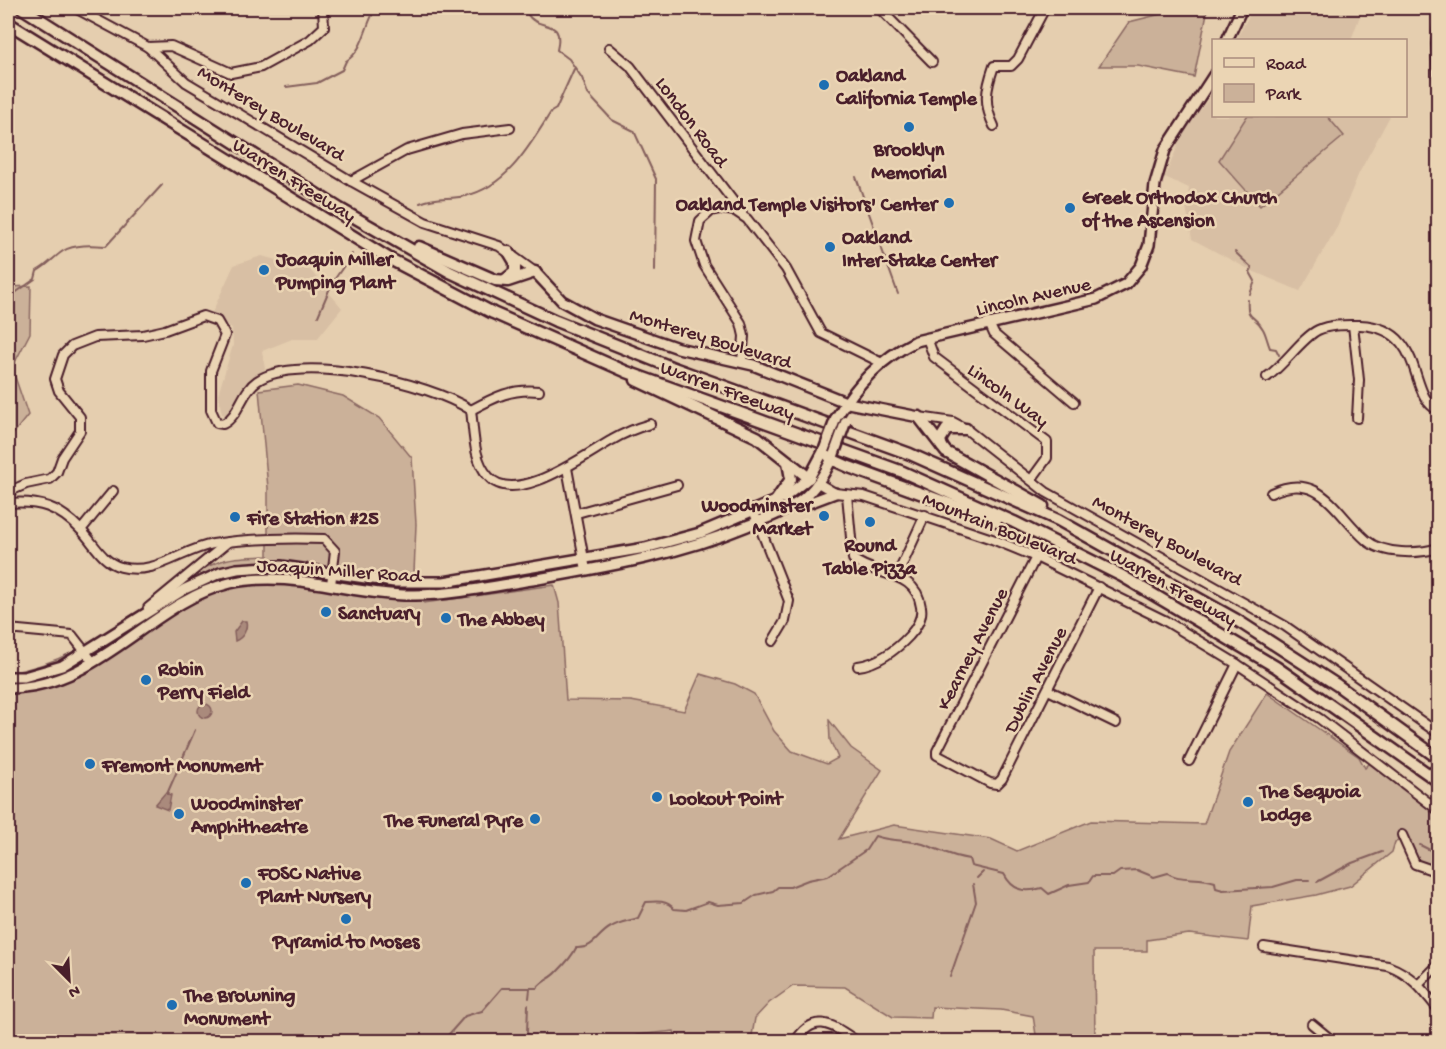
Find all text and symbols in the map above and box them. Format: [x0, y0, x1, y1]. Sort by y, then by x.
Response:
legend [1212, 39, 1407, 117]
text: Road [1266, 55, 1307, 76]
street label: Monterey Boulevard [192, 62, 350, 169]
place label: Oakland California Temple [835, 66, 977, 112]
street label: London Road [649, 73, 733, 175]
marker: Oakland California Temple [817, 78, 831, 92]
text: Park [1265, 85, 1302, 106]
marker: Brooklyn Memorial [902, 120, 916, 134]
street label: Warren Freeway [227, 135, 359, 229]
place label: Brooklyn Memorial [871, 140, 947, 186]
place label: Greek Orthodox Church of the Ascension [1081, 188, 1278, 234]
place label: Oakland Temple Visitors' Center [676, 195, 939, 218]
marker: Oakland Temple Visitors' Center [942, 196, 956, 210]
marker: Greek Orthodox Church of the Ascension [1063, 201, 1077, 215]
place label: Oakland Inter-Stake Center [842, 228, 999, 274]
marker: Oakland Inter-Stake Center [823, 240, 837, 254]
place label: Joaquin Miller Pumping Plant [275, 250, 396, 296]
marker: Joaquin Miller Pumping Plant [257, 263, 271, 277]
street label: Lincoln Avenue [974, 274, 1094, 323]
street label: Monterey Boulevard [626, 305, 796, 377]
street label: Warren Freeway [657, 357, 797, 427]
street label: Lincoln Way [962, 360, 1052, 434]
street label: Mountain Boulevard [918, 489, 1081, 573]
street label: Monterey Boulevard [1087, 491, 1247, 594]
place label: Woodminster Market [701, 496, 814, 542]
place label: Fire Station #25 [246, 509, 379, 532]
marker: Woodminster Market [817, 509, 831, 523]
marker: Fire Station #25 [228, 510, 242, 524]
marker: Round Table Pizza [863, 515, 877, 529]
place label: Round Table Pizza [822, 536, 917, 582]
street label: Warren Freeway [1105, 545, 1240, 633]
street label: Joaquin Miller Road [256, 555, 424, 590]
street label: Kearney Avenue [933, 584, 1015, 715]
place label: Sanctuary [338, 604, 420, 627]
marker: Sanctuary [319, 605, 333, 619]
place label: The Abbey [456, 610, 545, 633]
marker: The Abbey [439, 611, 453, 625]
street label: Dublin Avenue [1000, 623, 1074, 739]
place label: Robin Perry Field [157, 660, 251, 706]
marker: Robin Perry Field [139, 673, 153, 687]
place label: Fremont Monument [101, 756, 264, 779]
marker: Fremont Monument [83, 757, 97, 771]
place label: The Sequoia Lodge [1258, 782, 1361, 828]
place label: Lookout Point [669, 789, 784, 812]
marker: Lookout Point [650, 790, 664, 804]
place label: Woodminster Amphitheatre [190, 794, 308, 840]
marker: The Sequoia Lodge [1241, 795, 1255, 809]
marker: Woodminster Amphitheatre [172, 807, 186, 821]
place label: The Funeral Pyre [382, 811, 524, 834]
marker: The Funeral Pyre [528, 812, 542, 826]
place label: FOSC Native Plant Nursery [257, 864, 371, 910]
marker: FOSC Native Plant Nursery [239, 876, 253, 890]
marker: Pyramid to Moses [339, 912, 353, 926]
place label: Pyramid to Moses [272, 932, 421, 955]
north arrow [39, 950, 99, 1010]
text: N [65, 980, 82, 1002]
place label: The Browning Monument [182, 986, 295, 1032]
marker: The Browning Monument [165, 998, 179, 1012]

